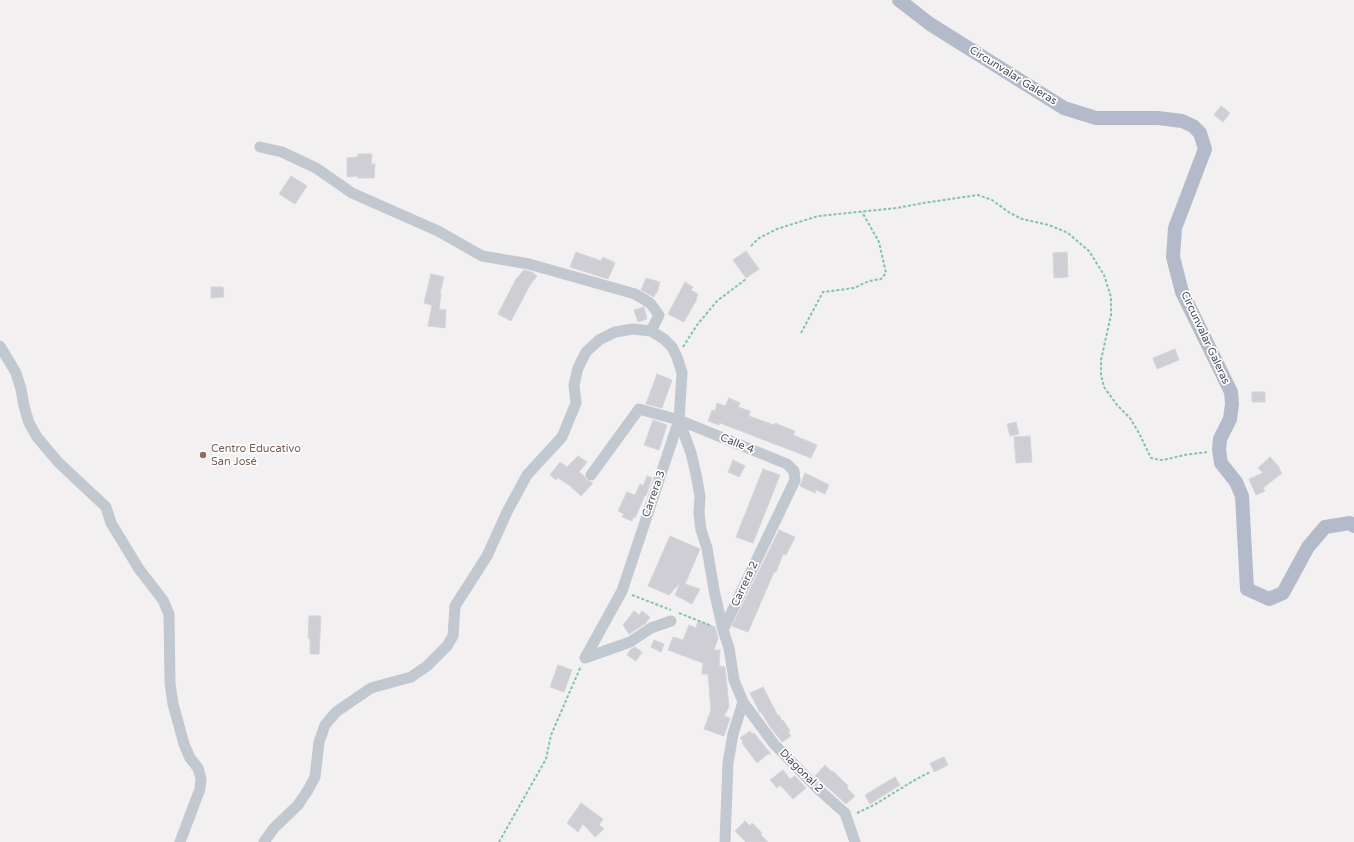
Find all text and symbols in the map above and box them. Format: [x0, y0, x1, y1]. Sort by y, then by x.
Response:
street label: Circunvalar Galeras [967, 44, 1059, 108]
street label: Circunvalar Galeras [1178, 290, 1232, 386]
street label: Calle 4 [718, 431, 756, 457]
place label: Centro Educativo San José [211, 442, 301, 468]
marker: Centro Educativo San José [198, 450, 208, 460]
street label: Carrera 3 [640, 469, 668, 519]
street label: Carrera 2 [729, 559, 761, 609]
street label: Diagonal 2 [777, 747, 825, 795]

